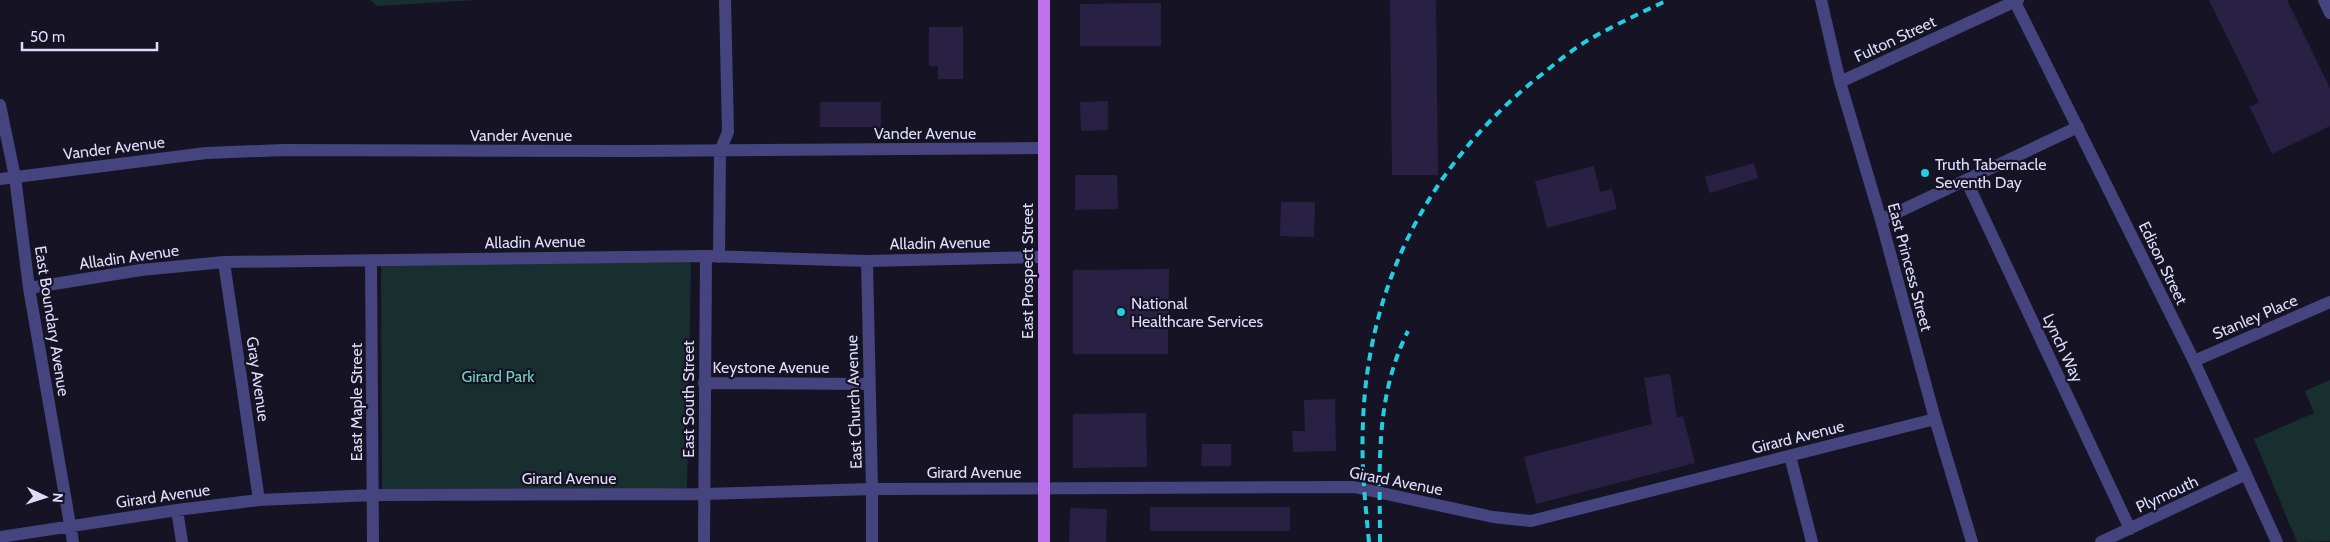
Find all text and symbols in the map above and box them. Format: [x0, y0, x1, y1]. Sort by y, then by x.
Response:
street label: Fulton Street [1851, 12, 1939, 66]
scale bar [22, 20, 158, 52]
text: 50 m [30, 28, 65, 46]
street label: Vander Avenue [874, 124, 976, 143]
street label: Vander Avenue [470, 126, 572, 145]
street label: Vander Avenue [62, 132, 166, 164]
place label: Truth Tabernacle Seventh Day [1935, 155, 2046, 192]
marker: Truth Tabernacle Seventh Day [1919, 167, 1931, 179]
street label: East Princess Street [1884, 201, 1936, 334]
street label: East Prospect Street [1018, 202, 1037, 339]
street label: Edison Street [2135, 218, 2192, 308]
street label: Alladin Avenue [485, 232, 585, 252]
street label: Alladin Avenue [890, 233, 990, 253]
street label: Alladin Avenue [78, 241, 180, 273]
street label: East Boundary Avenue [31, 245, 73, 397]
street label: Stanley Place [2210, 291, 2300, 343]
place label: National Healthcare Services [1131, 294, 1263, 331]
marker: National Healthcare Services [1115, 306, 1127, 318]
street label: Lynch Way [2039, 311, 2087, 385]
street label: Gray Avenue [243, 335, 273, 423]
street label: East Church Avenue [842, 335, 866, 469]
street label: East South Street [679, 340, 698, 458]
street label: East Maple Street [347, 342, 366, 461]
street label: Keystone Avenue [713, 358, 829, 377]
park label: Girard Park [462, 367, 535, 386]
street label: Girard Avenue [1750, 416, 1846, 458]
street label: Girard Avenue [927, 463, 1021, 482]
street label: Girard Avenue [1348, 463, 1444, 499]
street label: Girard Avenue [522, 469, 616, 488]
street label: Plymouth [2133, 471, 2201, 517]
north arrow [20, 472, 70, 522]
street label: Girard Avenue [115, 480, 211, 512]
text: N [49, 492, 67, 503]

